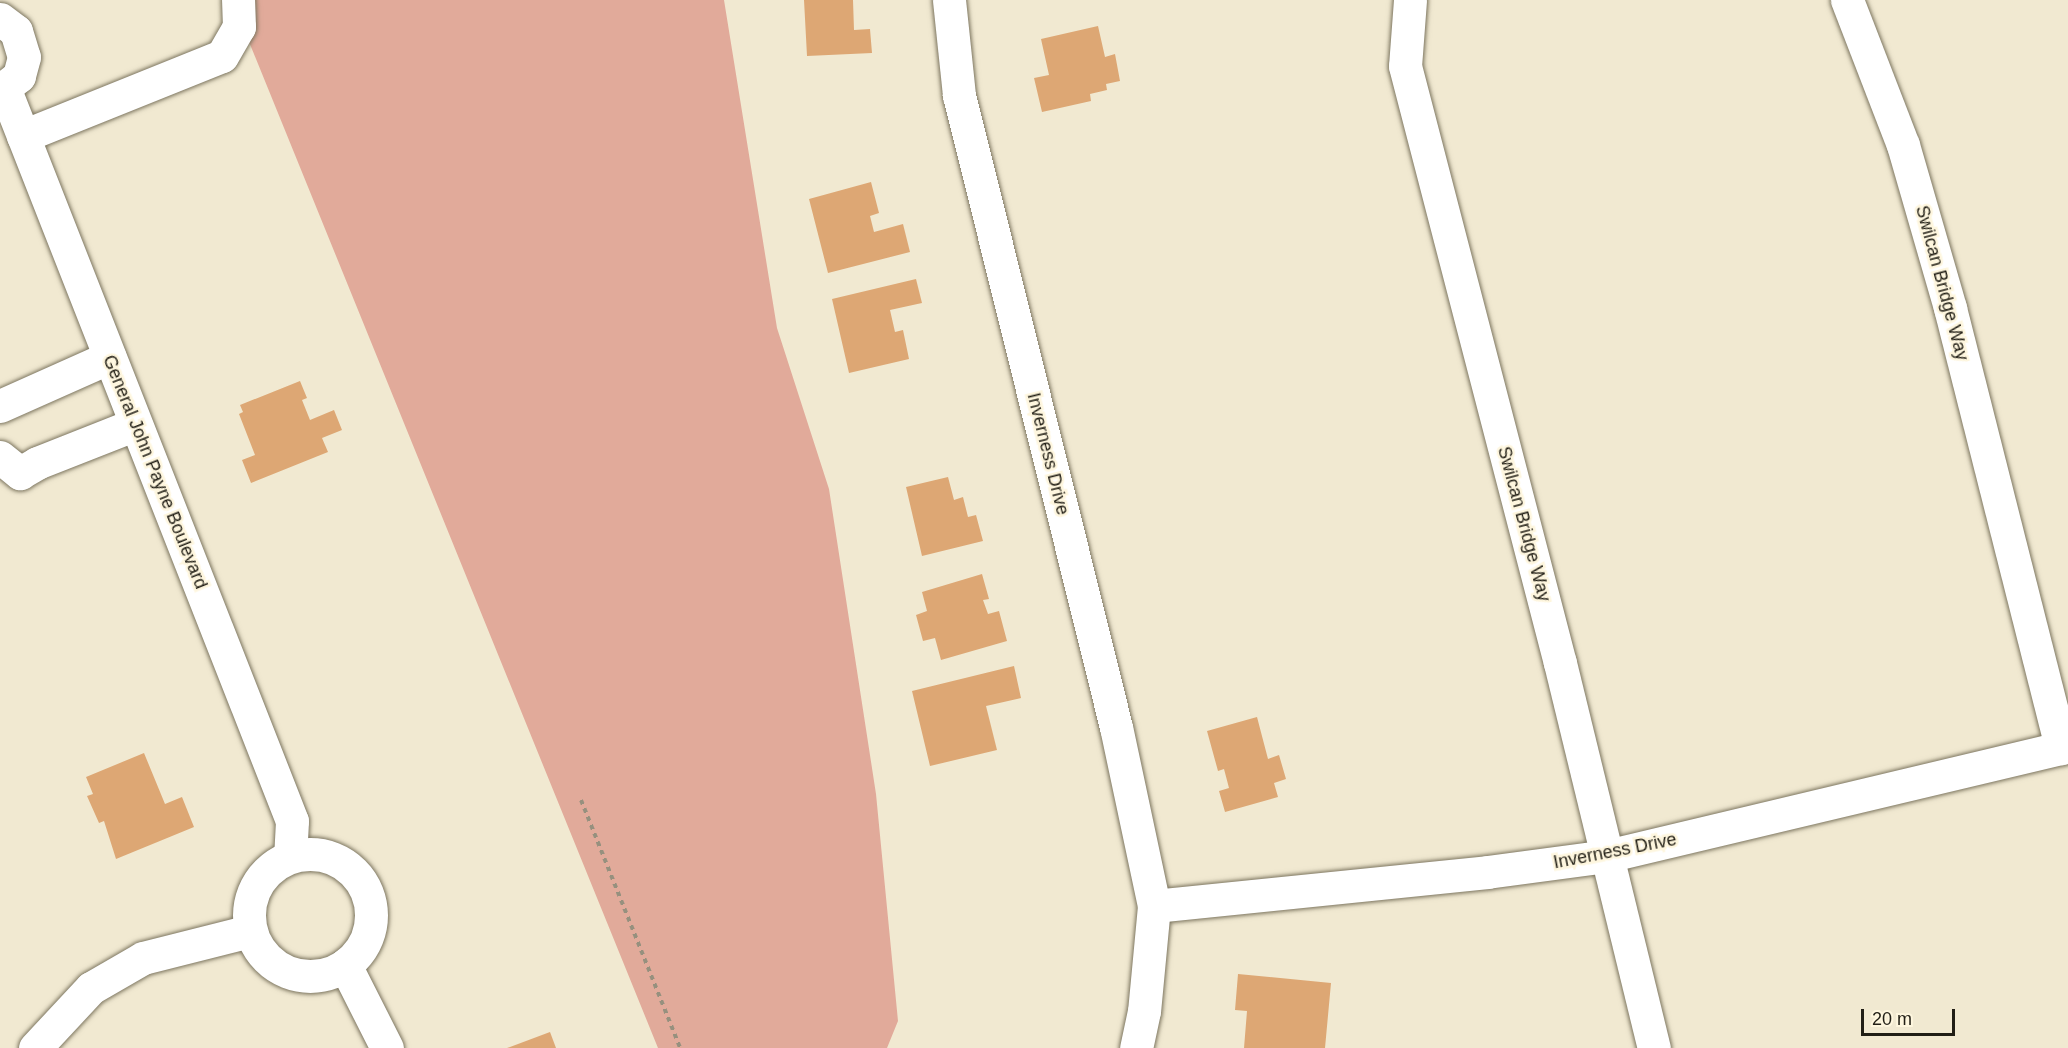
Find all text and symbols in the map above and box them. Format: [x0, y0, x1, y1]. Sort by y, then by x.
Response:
street label: Swilcan Bridge Way [1911, 203, 1973, 363]
street label: General John Payne Boulevard [98, 352, 212, 592]
street label: Inverness Drive [1022, 391, 1074, 517]
street label: Swilcan Bridge Way [1493, 444, 1555, 604]
street label: Inverness Drive [1552, 828, 1678, 874]
scale bar [1864, 997, 1958, 1035]
text: 20 m [1872, 1009, 1912, 1029]

